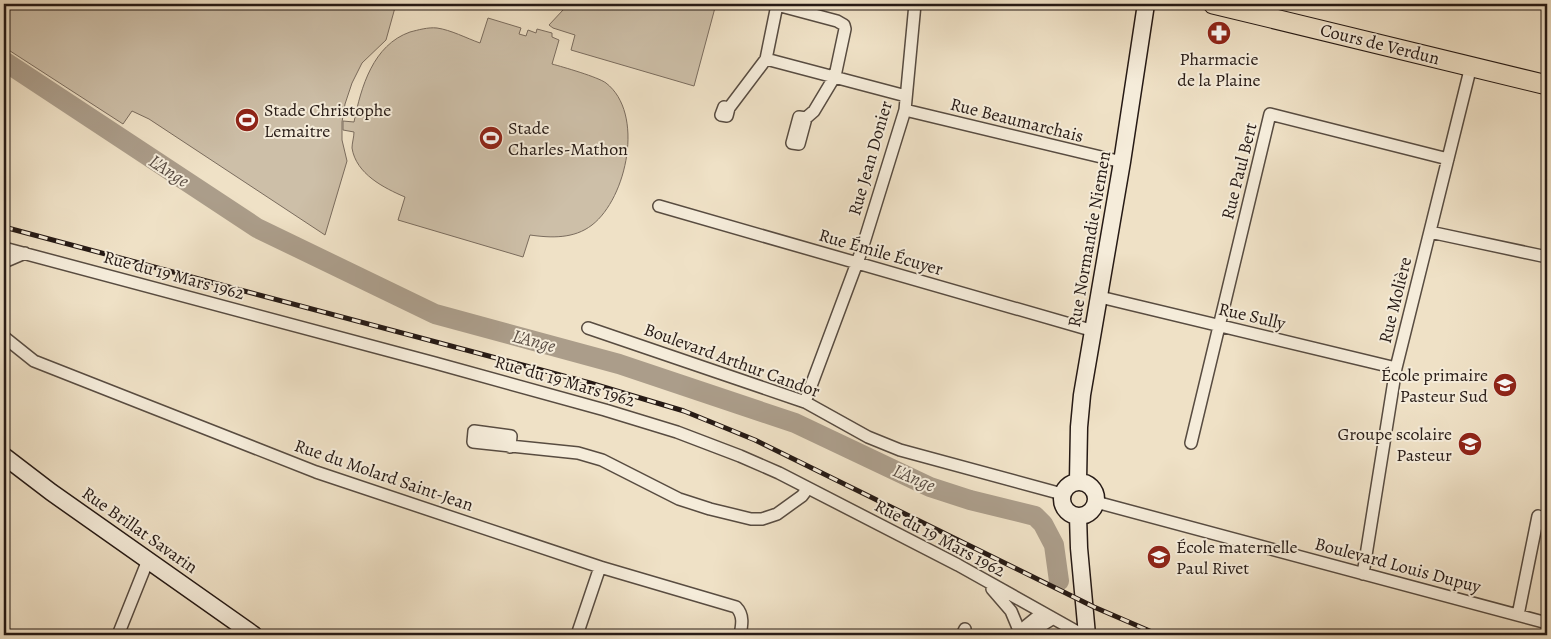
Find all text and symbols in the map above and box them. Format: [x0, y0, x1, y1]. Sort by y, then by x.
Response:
street label: Cours de Verdun [1318, 18, 1442, 70]
pharmacy icon: Pharmacie de la Plaine [1206, 20, 1232, 46]
place label: Pharmacie de la Plaine [1177, 47, 1261, 92]
street label: Rue Beaumarchais [948, 92, 1086, 148]
place label: Stade Christophe Lemaitre [264, 98, 391, 143]
street label: Rue Jean Donier [842, 98, 898, 218]
sports icon: Stade Christophe Lemaitre [234, 107, 260, 133]
place label: Stade Charles-Mathon [508, 116, 628, 161]
street label: Rue Paul Bert [1215, 120, 1263, 222]
sports icon: Stade Charles-Mathon [478, 125, 504, 151]
water label: L'Ange [144, 148, 195, 194]
street label: Rue Normandie Niemen [1062, 149, 1116, 329]
street label: Rue Émile Écuyer [816, 223, 946, 281]
street label: Rue du 19 Mars 1962 [101, 245, 248, 305]
street label: Rue Molière [1373, 254, 1417, 346]
street label: Rue Sully [1216, 297, 1289, 336]
street label: Boulevard Arthur Candor [641, 317, 823, 403]
water label: L'Ange [510, 323, 559, 359]
street label: Rue du 19 Mars 1962 [492, 349, 638, 413]
place label: École primaire Pasteur Sud [1381, 363, 1488, 408]
school or university icon: École primaire Pasteur Sud [1492, 372, 1518, 398]
place label: Groupe scolaire Pasteur [1338, 422, 1452, 467]
school or university icon: Groupe scolaire Pasteur [1457, 431, 1483, 457]
street label: Rue du Molard Saint-Jean [291, 433, 477, 517]
water label: L'Ange [889, 458, 939, 499]
street label: Rue Brillat Savarin [77, 481, 203, 579]
street label: Rue du 19 Mars 1962 [870, 493, 1010, 583]
street label: Boulevard Louis Dupuy [1312, 531, 1485, 599]
place label: École maternelle Paul Rivet [1176, 535, 1298, 580]
school or university icon: École maternelle Paul Rivet [1146, 544, 1172, 570]

